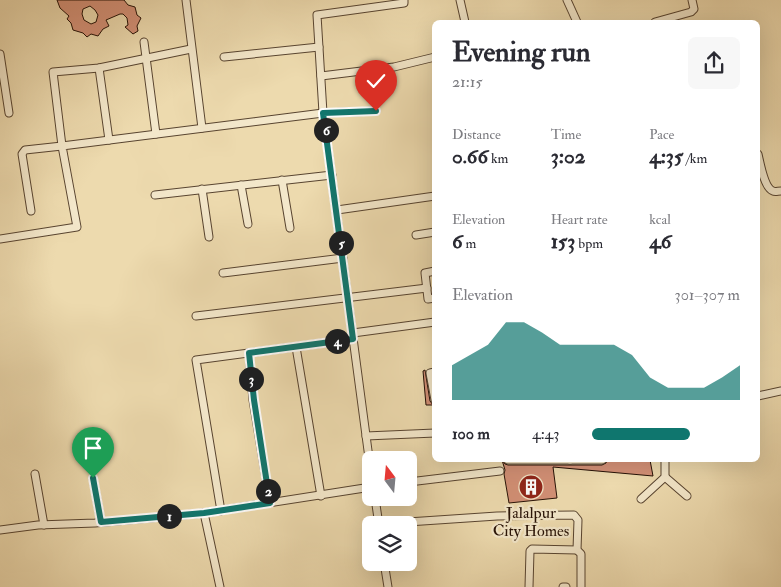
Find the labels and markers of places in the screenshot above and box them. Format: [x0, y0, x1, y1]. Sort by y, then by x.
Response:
pin [355, 60, 397, 111]
pin: 6 [314, 118, 338, 142]
pin: 5 [328, 230, 354, 256]
pin: 4 [324, 328, 350, 354]
pin: 3 [238, 366, 264, 392]
pin [72, 427, 114, 478]
building icon: Jalalpur City Homes [518, 474, 544, 500]
pin: 2 [256, 478, 280, 504]
place label: Jalalpur City Homes [493, 503, 569, 541]
pin: 1 [156, 504, 182, 528]

